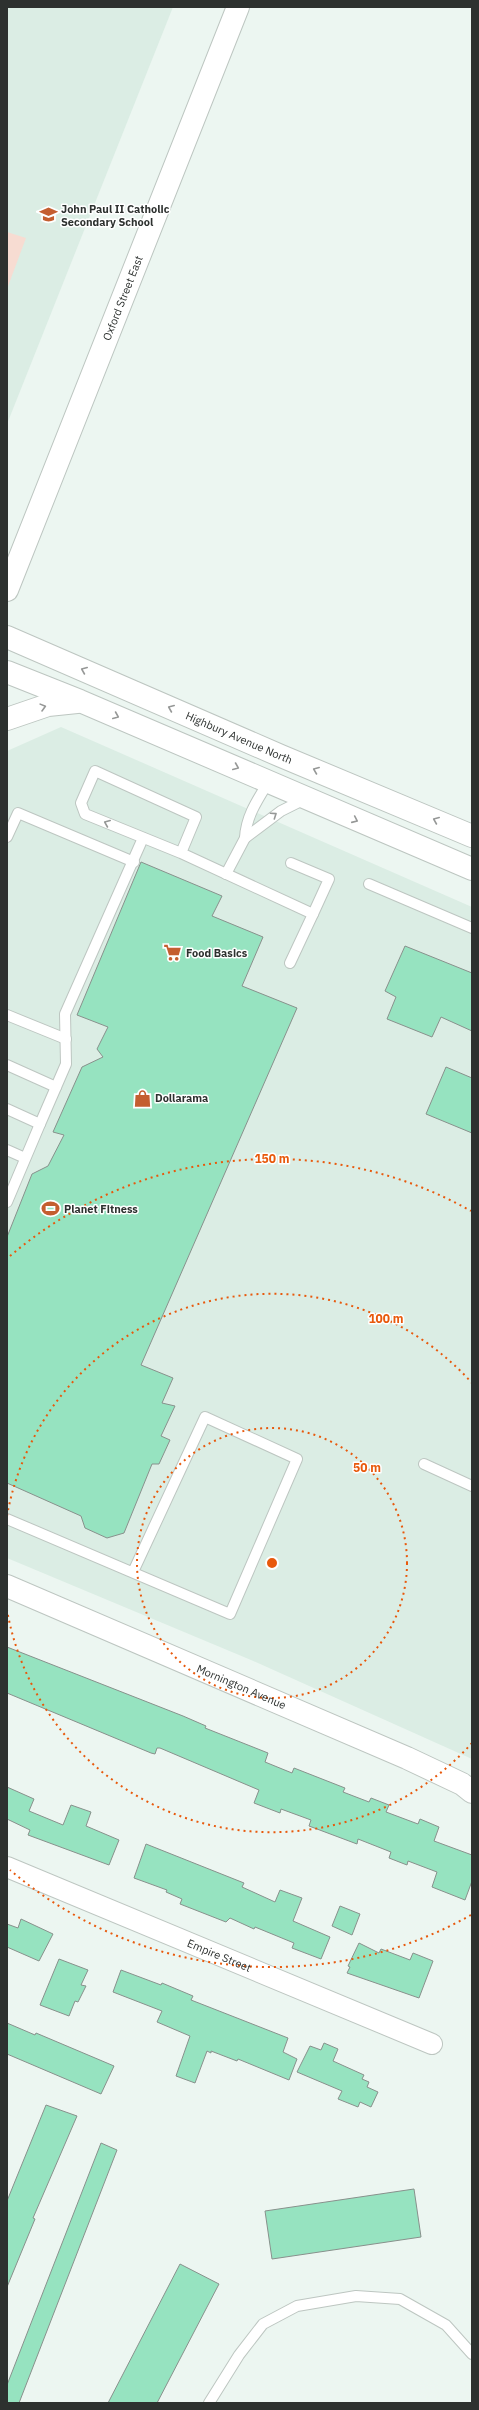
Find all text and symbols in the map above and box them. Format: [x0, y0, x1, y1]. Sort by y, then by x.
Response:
place label: John Paul II Catholic Secondary School [61, 202, 170, 229]
school or university icon: John Paul II Catholic Secondary School [38, 205, 58, 225]
street label: Oxford Street East [100, 253, 146, 343]
one-way arrow [81, 667, 88, 675]
one-way arrow [39, 703, 46, 712]
one-way arrow [168, 705, 175, 713]
street label: Highbury Avenue North [184, 708, 295, 767]
one-way arrow [113, 712, 120, 720]
one-way arrow [232, 762, 239, 770]
one-way arrow [313, 767, 321, 775]
one-way arrow [270, 812, 277, 820]
one-way arrow [350, 815, 358, 823]
one-way arrow [433, 817, 441, 825]
one-way arrow [104, 820, 112, 828]
supermarket icon: Food Basics [163, 943, 183, 963]
place label: Food Basics [186, 946, 248, 960]
shop icon: Dollarama [132, 1088, 152, 1108]
place label: Dollarama [155, 1091, 208, 1105]
text: 150 m [254, 1151, 290, 1166]
sports icon: Planet Fitness [41, 1199, 61, 1219]
place label: Planet Fitness [64, 1202, 138, 1216]
text: 100 m [368, 1311, 404, 1326]
text: 50 m [353, 1460, 381, 1475]
centre of rings [265, 1556, 279, 1570]
street label: Mornington Avenue [194, 1661, 288, 1712]
street label: Empire Street [185, 1936, 254, 1975]

